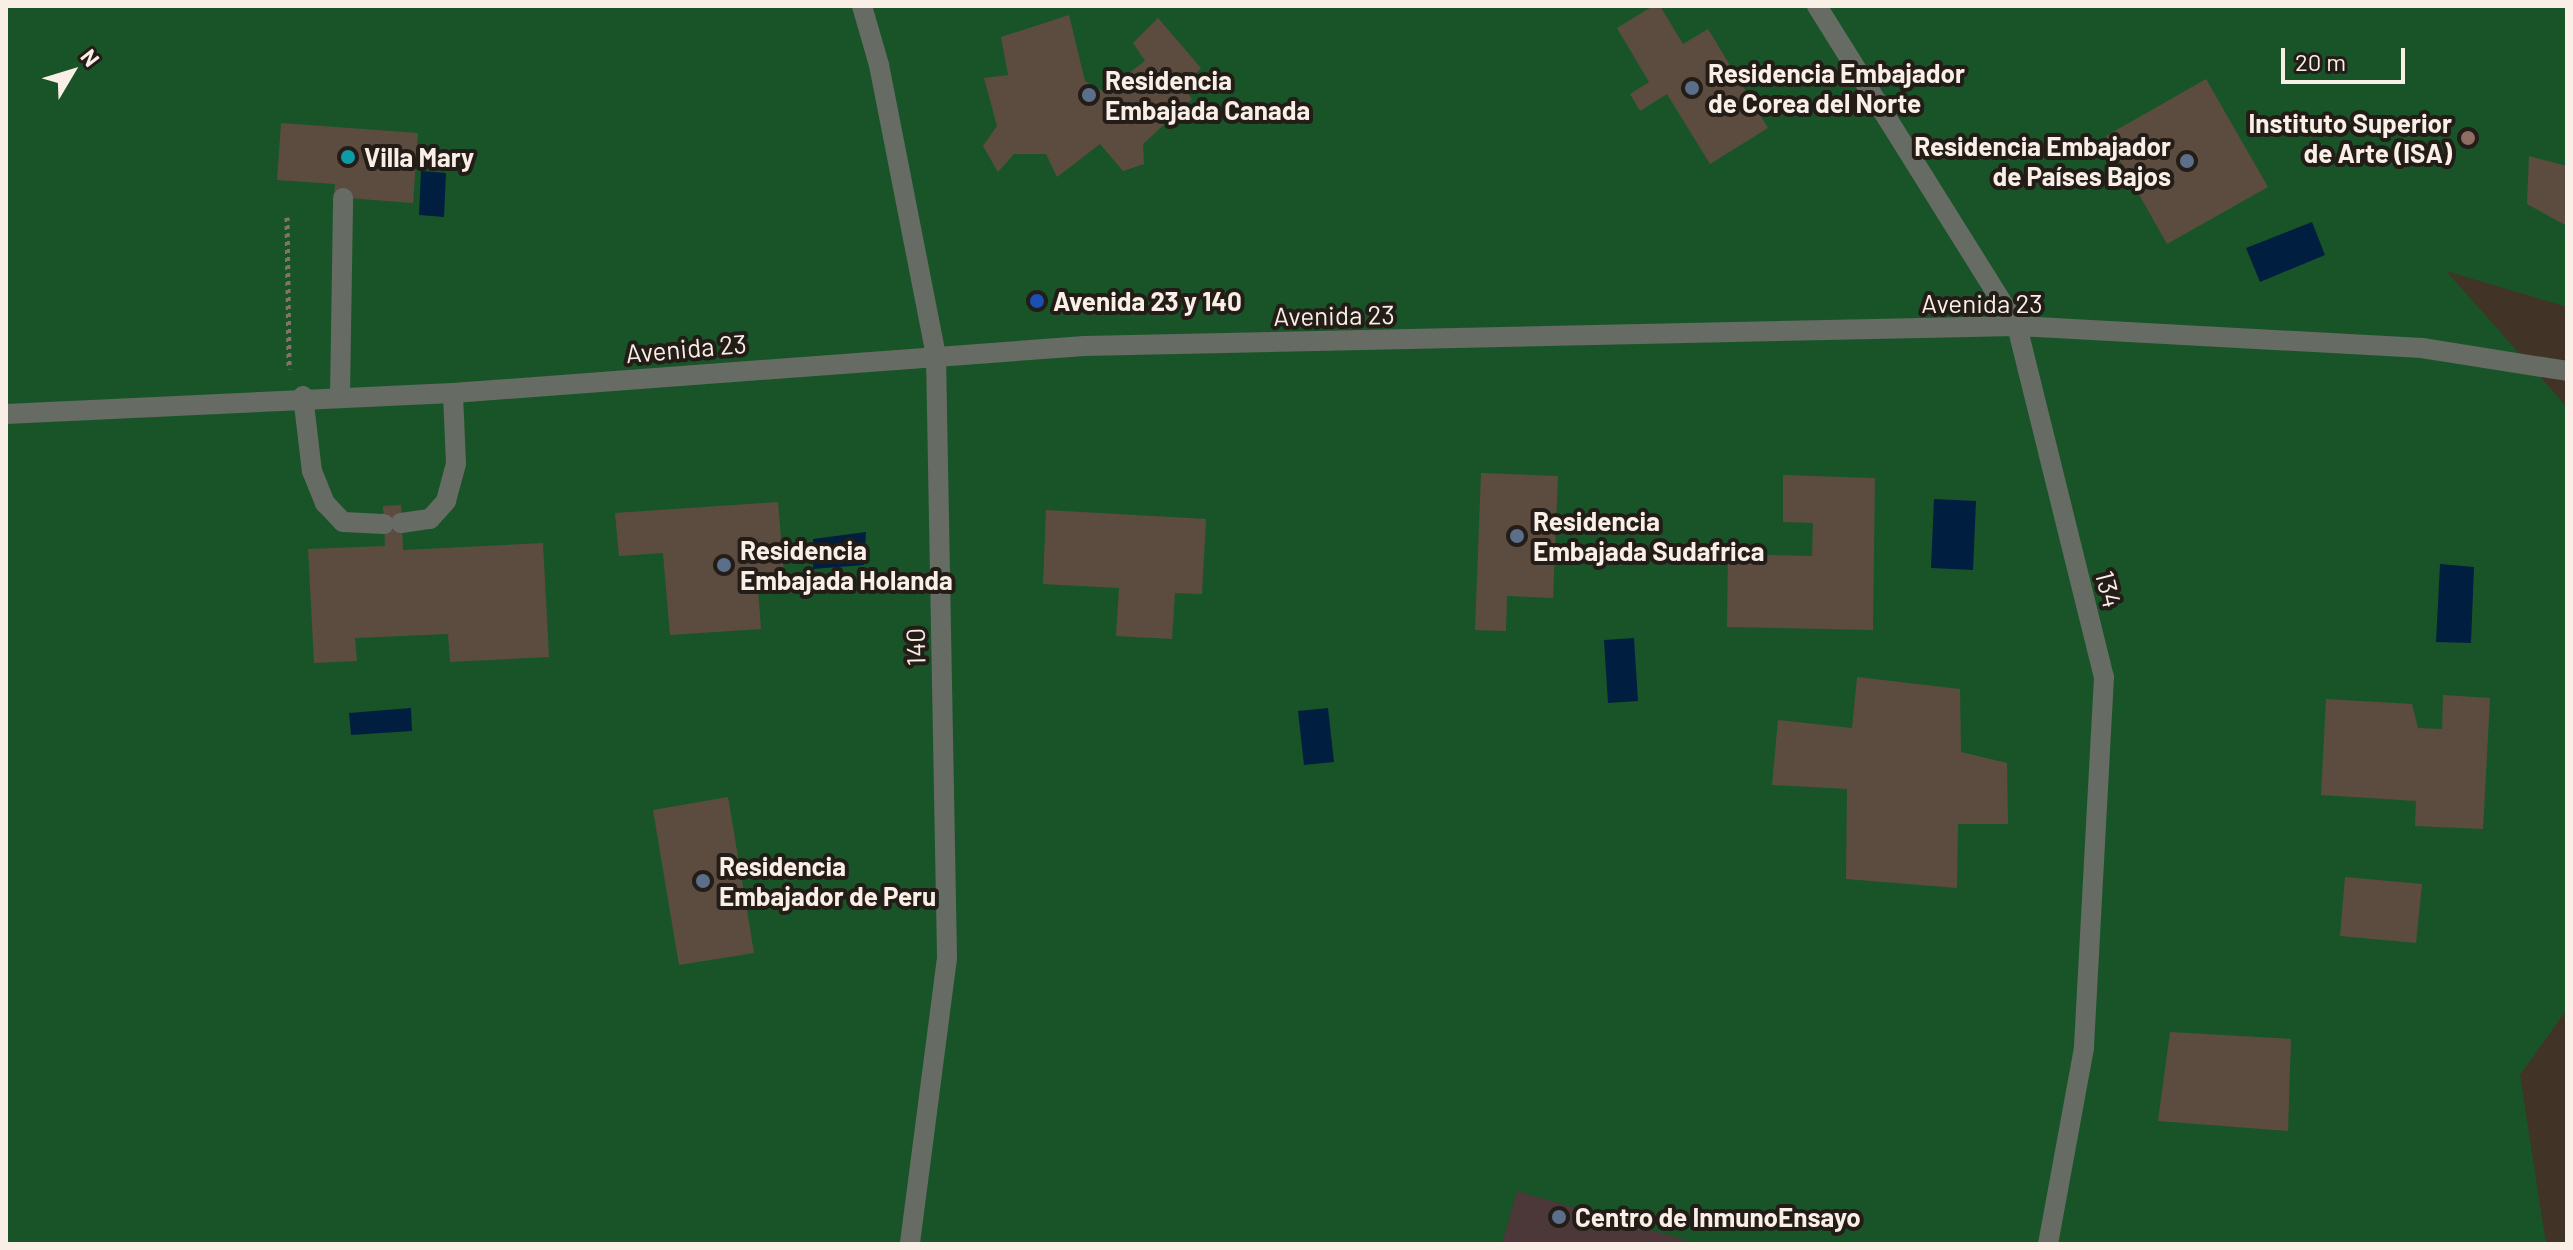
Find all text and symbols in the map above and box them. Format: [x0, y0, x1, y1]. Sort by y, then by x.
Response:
north arrow [32, 32, 112, 112]
scale bar [2285, 32, 2409, 82]
text: N [76, 43, 106, 71]
text: 20 m [2295, 47, 2346, 76]
place label: Residencia Embajador de Corea del Norte [1708, 57, 1965, 118]
place label: Residencia Embajada Canada [1105, 64, 1310, 126]
marker: Residencia Embajador de Corea del Norte [1683, 79, 1701, 97]
marker: Residencia Embajada Canada [1080, 86, 1098, 104]
place label: Instituto Superior de Arte (ISA) [2248, 107, 2452, 168]
marker: Instituto Superior de Arte (ISA) [2459, 129, 2477, 147]
place label: Residencia Embajador de Países Bajos [1914, 130, 2171, 192]
place label: Villa Mary [364, 141, 474, 173]
marker: Villa Mary [339, 148, 357, 166]
marker: Residencia Embajador de Países Bajos [2178, 152, 2196, 170]
place label: Avenida 23 y 140 [1053, 285, 1242, 317]
street label: Avenida 23 [1921, 287, 2043, 319]
marker: Avenida 23 y 140 [1028, 292, 1046, 310]
street label: Avenida 23 [1273, 298, 1395, 332]
street label: Avenida 23 [624, 327, 748, 369]
place label: Residencia Embajada Sudafrica [1533, 505, 1764, 566]
marker: Residencia Embajada Sudafrica [1508, 527, 1526, 545]
place label: Residencia Embajada Holanda [740, 534, 953, 596]
marker: Residencia Embajada Holanda [715, 556, 733, 574]
street label: 134 [2089, 567, 2129, 611]
street label: 140 [899, 628, 931, 666]
place label: Residencia Embajador de Peru [719, 850, 936, 912]
marker: Residencia Embajador de Peru [694, 872, 712, 890]
place label: Centro de InmunoEnsayo [1575, 1201, 1861, 1233]
marker: Centro de InmunoEnsayo [1550, 1208, 1568, 1226]

